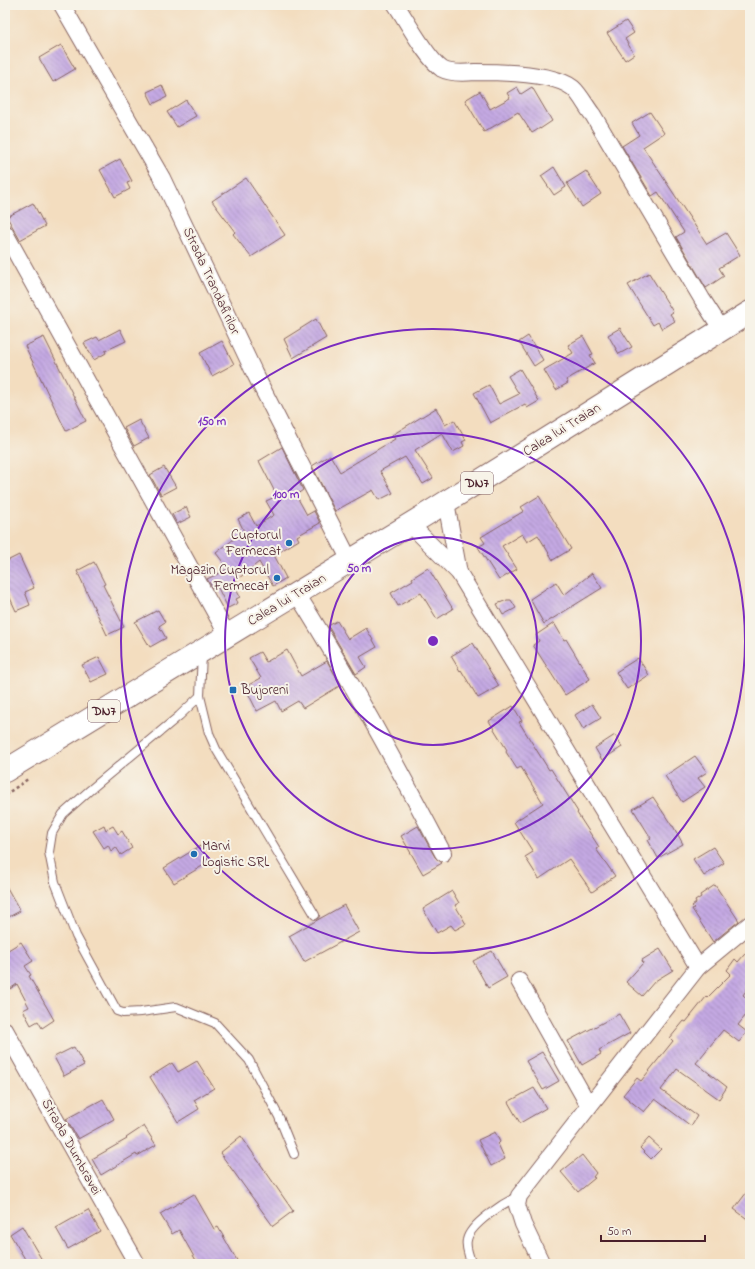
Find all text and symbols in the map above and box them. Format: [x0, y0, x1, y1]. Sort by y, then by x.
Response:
street label: Strada Trandafirilor [177, 224, 245, 339]
street label: Calea lui Traian [519, 398, 605, 462]
text: 150 m [198, 413, 227, 431]
road number: DN7 [461, 472, 493, 494]
text: 100 m [273, 486, 300, 504]
place label: Cuptorul Fermecat [225, 525, 281, 562]
marker: Cuptorul Fermecat [284, 538, 294, 548]
place label: Magazin Cuptorul Fermecat [170, 560, 269, 597]
text: 50 m [347, 560, 372, 578]
street label: Calea lui Traian [244, 568, 330, 632]
marker: Magazin Cuptorul Fermecat [272, 573, 282, 583]
centre of rings [426, 634, 440, 648]
place label: Bujoreni [240, 680, 289, 701]
marker: Bujoreni [228, 685, 238, 695]
road number: DN7 [88, 700, 120, 722]
place label: Marvi Logistic SRL [202, 836, 270, 874]
marker: Marvi Logistic SRL [189, 849, 199, 859]
street label: Strada Dumbravei [36, 1095, 106, 1199]
scale bar [601, 1217, 705, 1243]
text: 50 m [607, 1223, 631, 1241]

